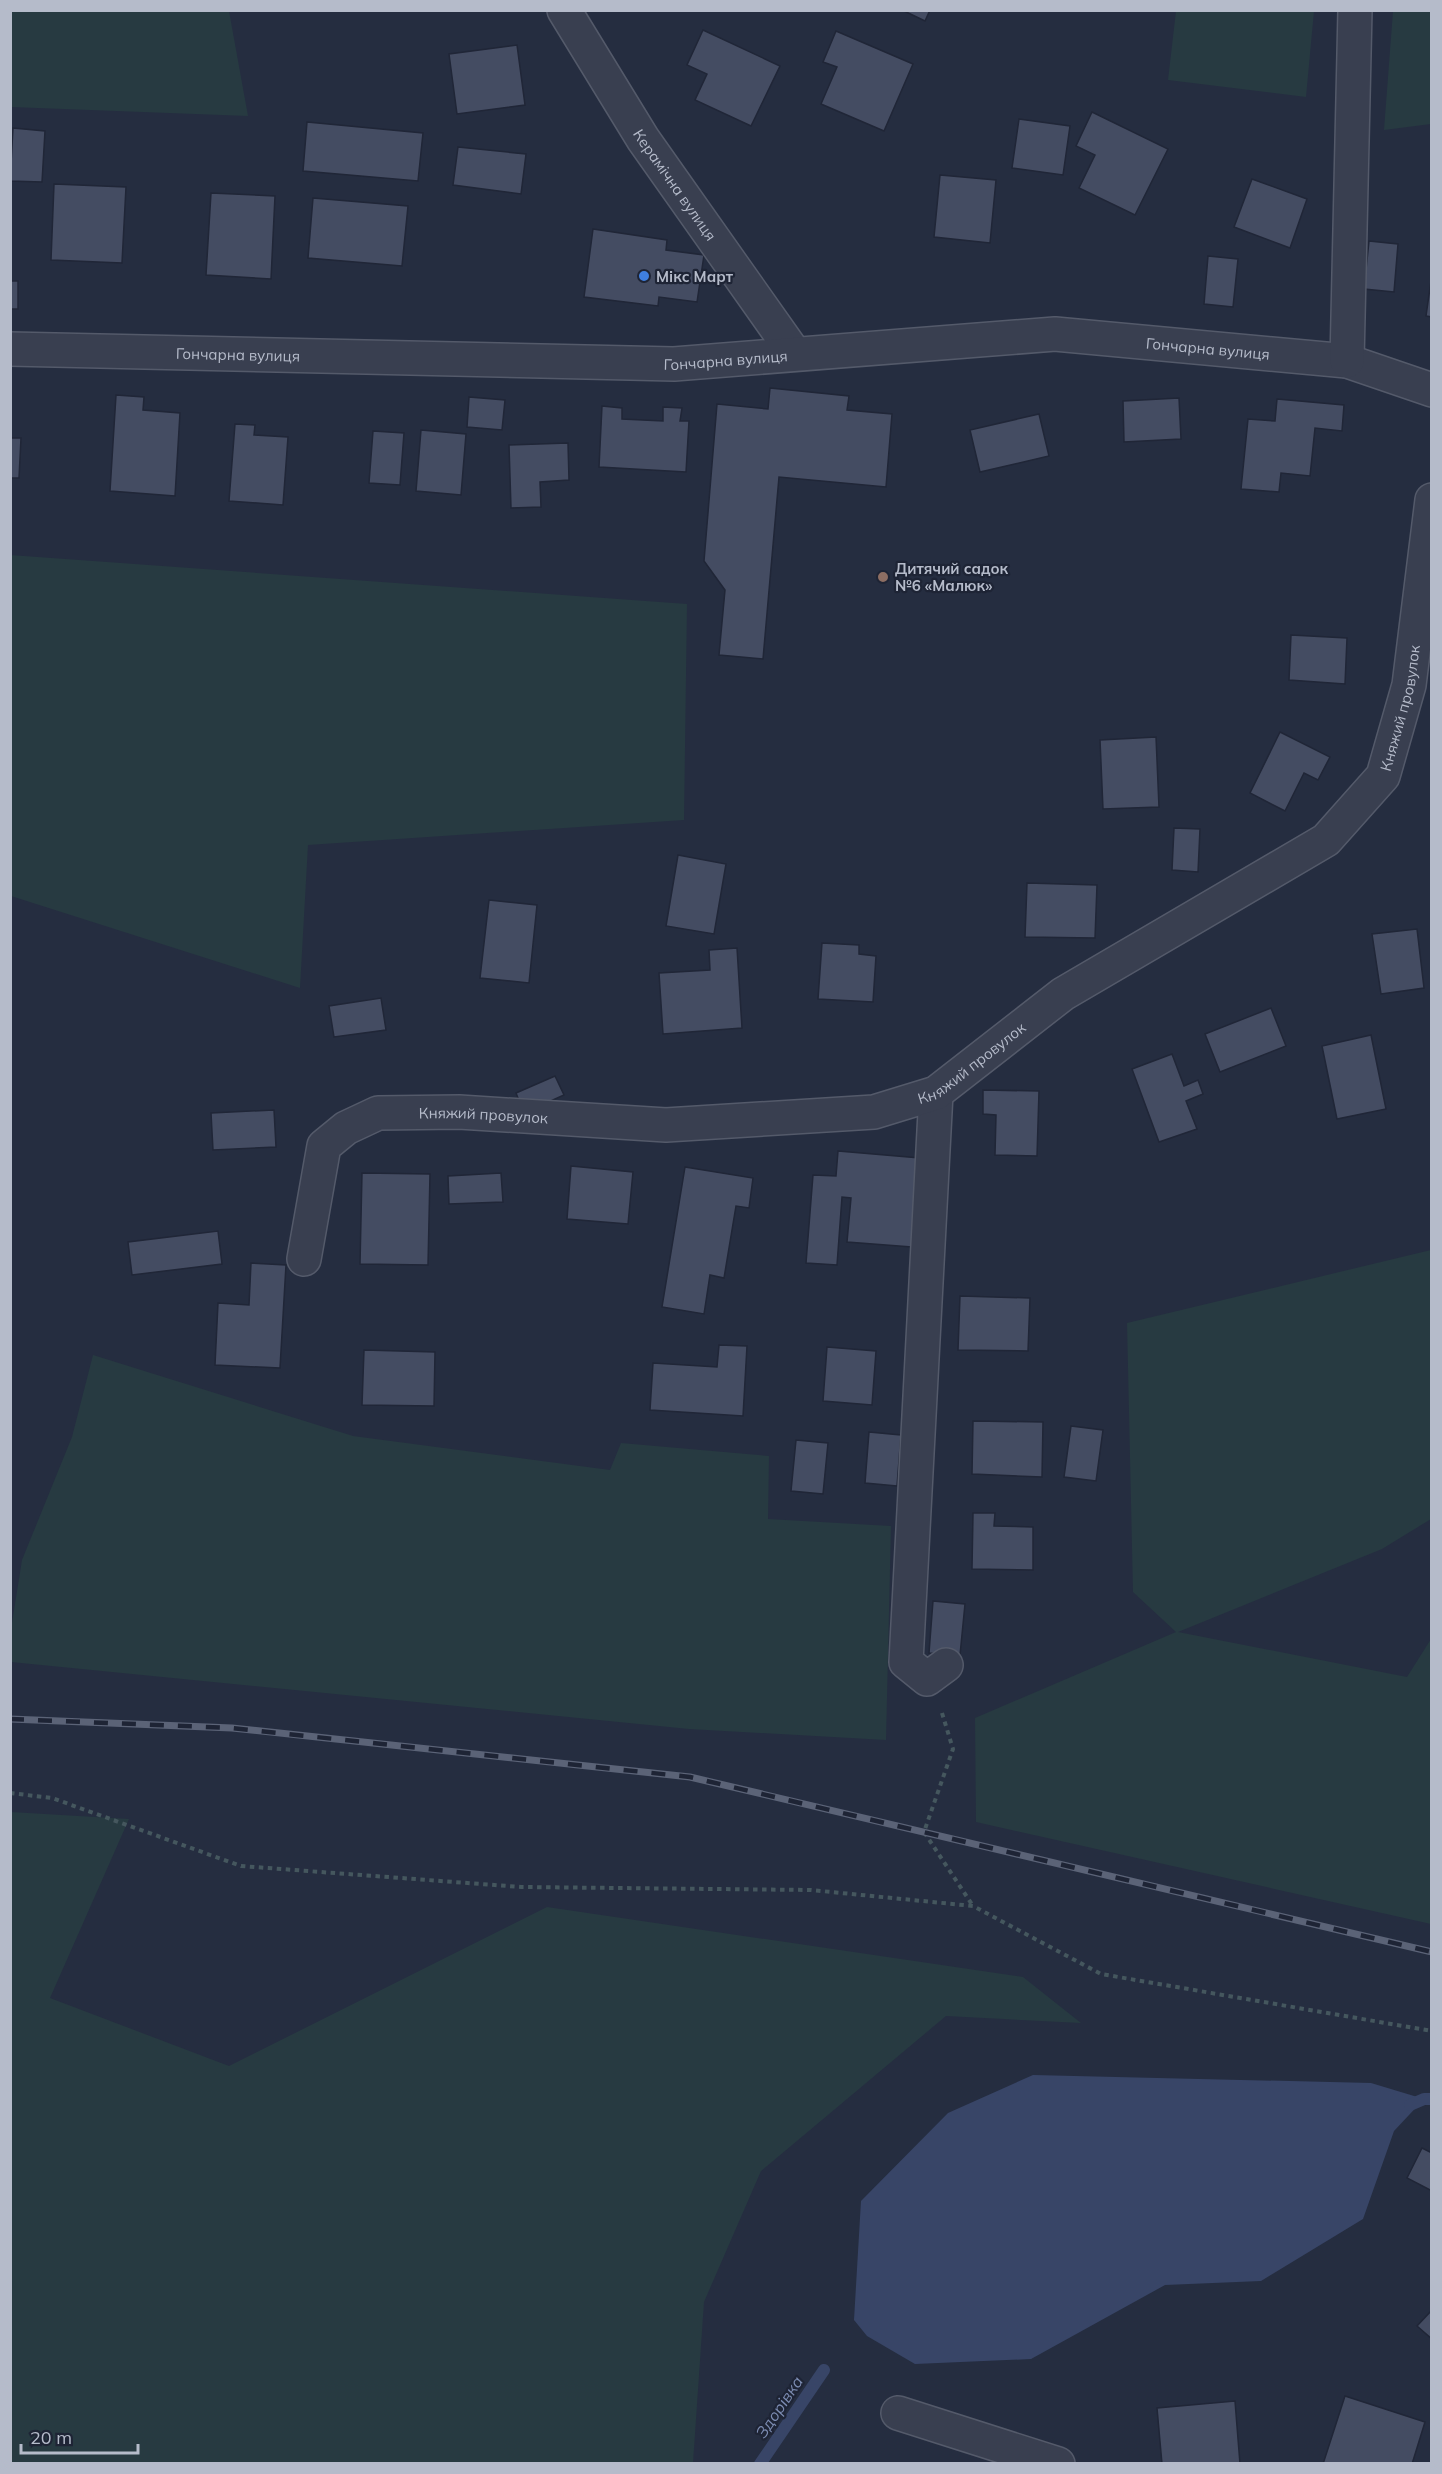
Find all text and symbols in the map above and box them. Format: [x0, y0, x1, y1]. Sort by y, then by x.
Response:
street label: Керамічна вулиця [630, 125, 721, 244]
place label: Мікс Март [656, 267, 734, 286]
marker: Мікс Март [637, 269, 651, 283]
street label: Гончарна вулиця [1145, 333, 1271, 363]
street label: Гончарна вулиця [176, 343, 300, 365]
street label: Гончарна вулиця [663, 346, 788, 374]
place label: Дитячий садок №6 «Малюк» [895, 559, 1009, 595]
marker: Дитячий садок №6 «Малюк» [876, 570, 890, 584]
street label: Княжий провулок [1375, 643, 1424, 773]
street label: Княжий провулок [915, 1017, 1030, 1108]
street label: Княжий провулок [419, 1102, 550, 1127]
water label: Здорівка [751, 2372, 807, 2442]
scale bar [21, 2417, 138, 2455]
text: 20 m [30, 2426, 72, 2449]

